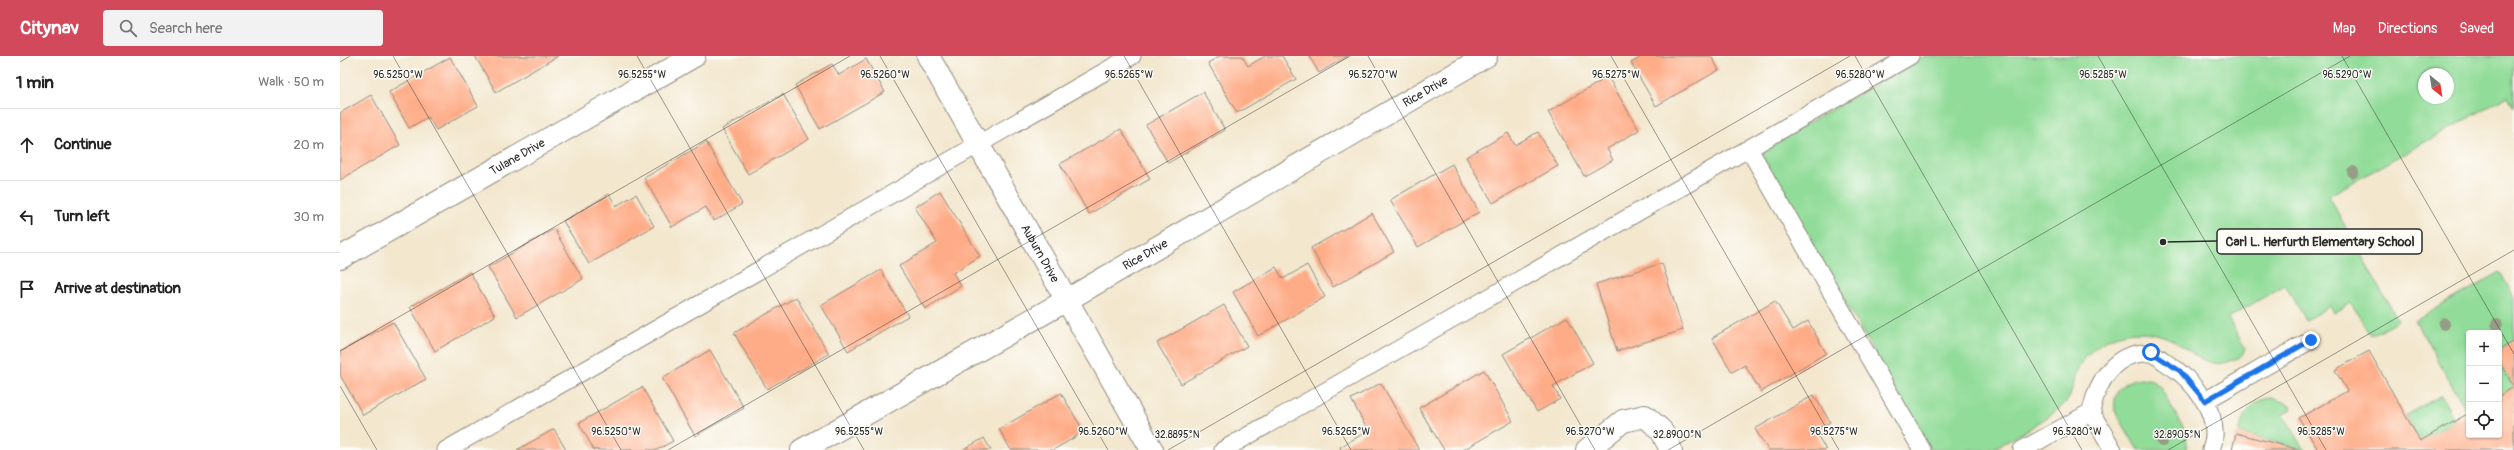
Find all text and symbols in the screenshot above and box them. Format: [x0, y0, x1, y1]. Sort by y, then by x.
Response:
search box [103, 10, 383, 46]
text: Citynav [20, 16, 79, 40]
icon: search [117, 17, 139, 39]
text: Search here [149, 19, 222, 38]
text: Map [2333, 20, 2356, 37]
text: Directions [2378, 20, 2437, 37]
text: Saved [2459, 20, 2494, 37]
north arrow [2418, 68, 2454, 104]
text: 96.5250°W [373, 69, 423, 81]
text: 96.5255°W [618, 69, 666, 81]
text: 96.5260°W [860, 69, 910, 81]
text: 96.5265°W [1105, 69, 1154, 81]
text: 96.5270°W [1348, 69, 1398, 81]
text: 96.5275°W [1592, 69, 1640, 81]
text: 96.5280°W [1836, 69, 1885, 81]
text: 96.5285°W [2079, 69, 2127, 81]
text: 96.5290°W [2322, 69, 2372, 81]
text: 1 min [16, 72, 54, 93]
street label: Rice Drive [1400, 73, 1451, 111]
text: Walk · 50 m [258, 74, 324, 90]
icon: ahead [16, 134, 38, 156]
text: Continue [54, 135, 112, 154]
street label: Tulane Drive [487, 136, 548, 179]
text: 20 m [293, 137, 324, 153]
icon: left [16, 206, 38, 228]
text: Turn left [54, 207, 110, 226]
text: 30 m [294, 209, 324, 225]
street label: Auburn Drive [1017, 222, 1062, 285]
callout: Carl L. Herfurth Elementary School [2217, 229, 2422, 254]
text: Carl L. Herfurth Elementary School [2225, 234, 2415, 250]
street label: Rice Drive [1120, 236, 1171, 274]
icon: arrive [16, 278, 38, 300]
text: Arrive at destination [54, 279, 181, 298]
map controls [2466, 330, 2502, 438]
button: + [2466, 330, 2502, 366]
route end [2302, 331, 2320, 349]
route start [2142, 343, 2160, 361]
button: − [2466, 366, 2502, 402]
button: locate [2466, 402, 2502, 438]
text: 96.5250°W [591, 426, 641, 438]
text: 96.5255°W [835, 426, 883, 438]
text: 96.5260°W [1078, 426, 1128, 438]
text: 96.5265°W [1322, 426, 1371, 438]
text: 96.5270°W [1565, 426, 1615, 438]
text: 96.5275°W [1810, 426, 1858, 438]
text: 96.5280°W [2053, 426, 2102, 438]
text: 96.5285°W [2297, 426, 2345, 438]
text: 32.8895°N [1154, 429, 1200, 441]
text: 32.8900°N [1653, 429, 1701, 441]
text: 32.8905°N [2154, 429, 2201, 441]

